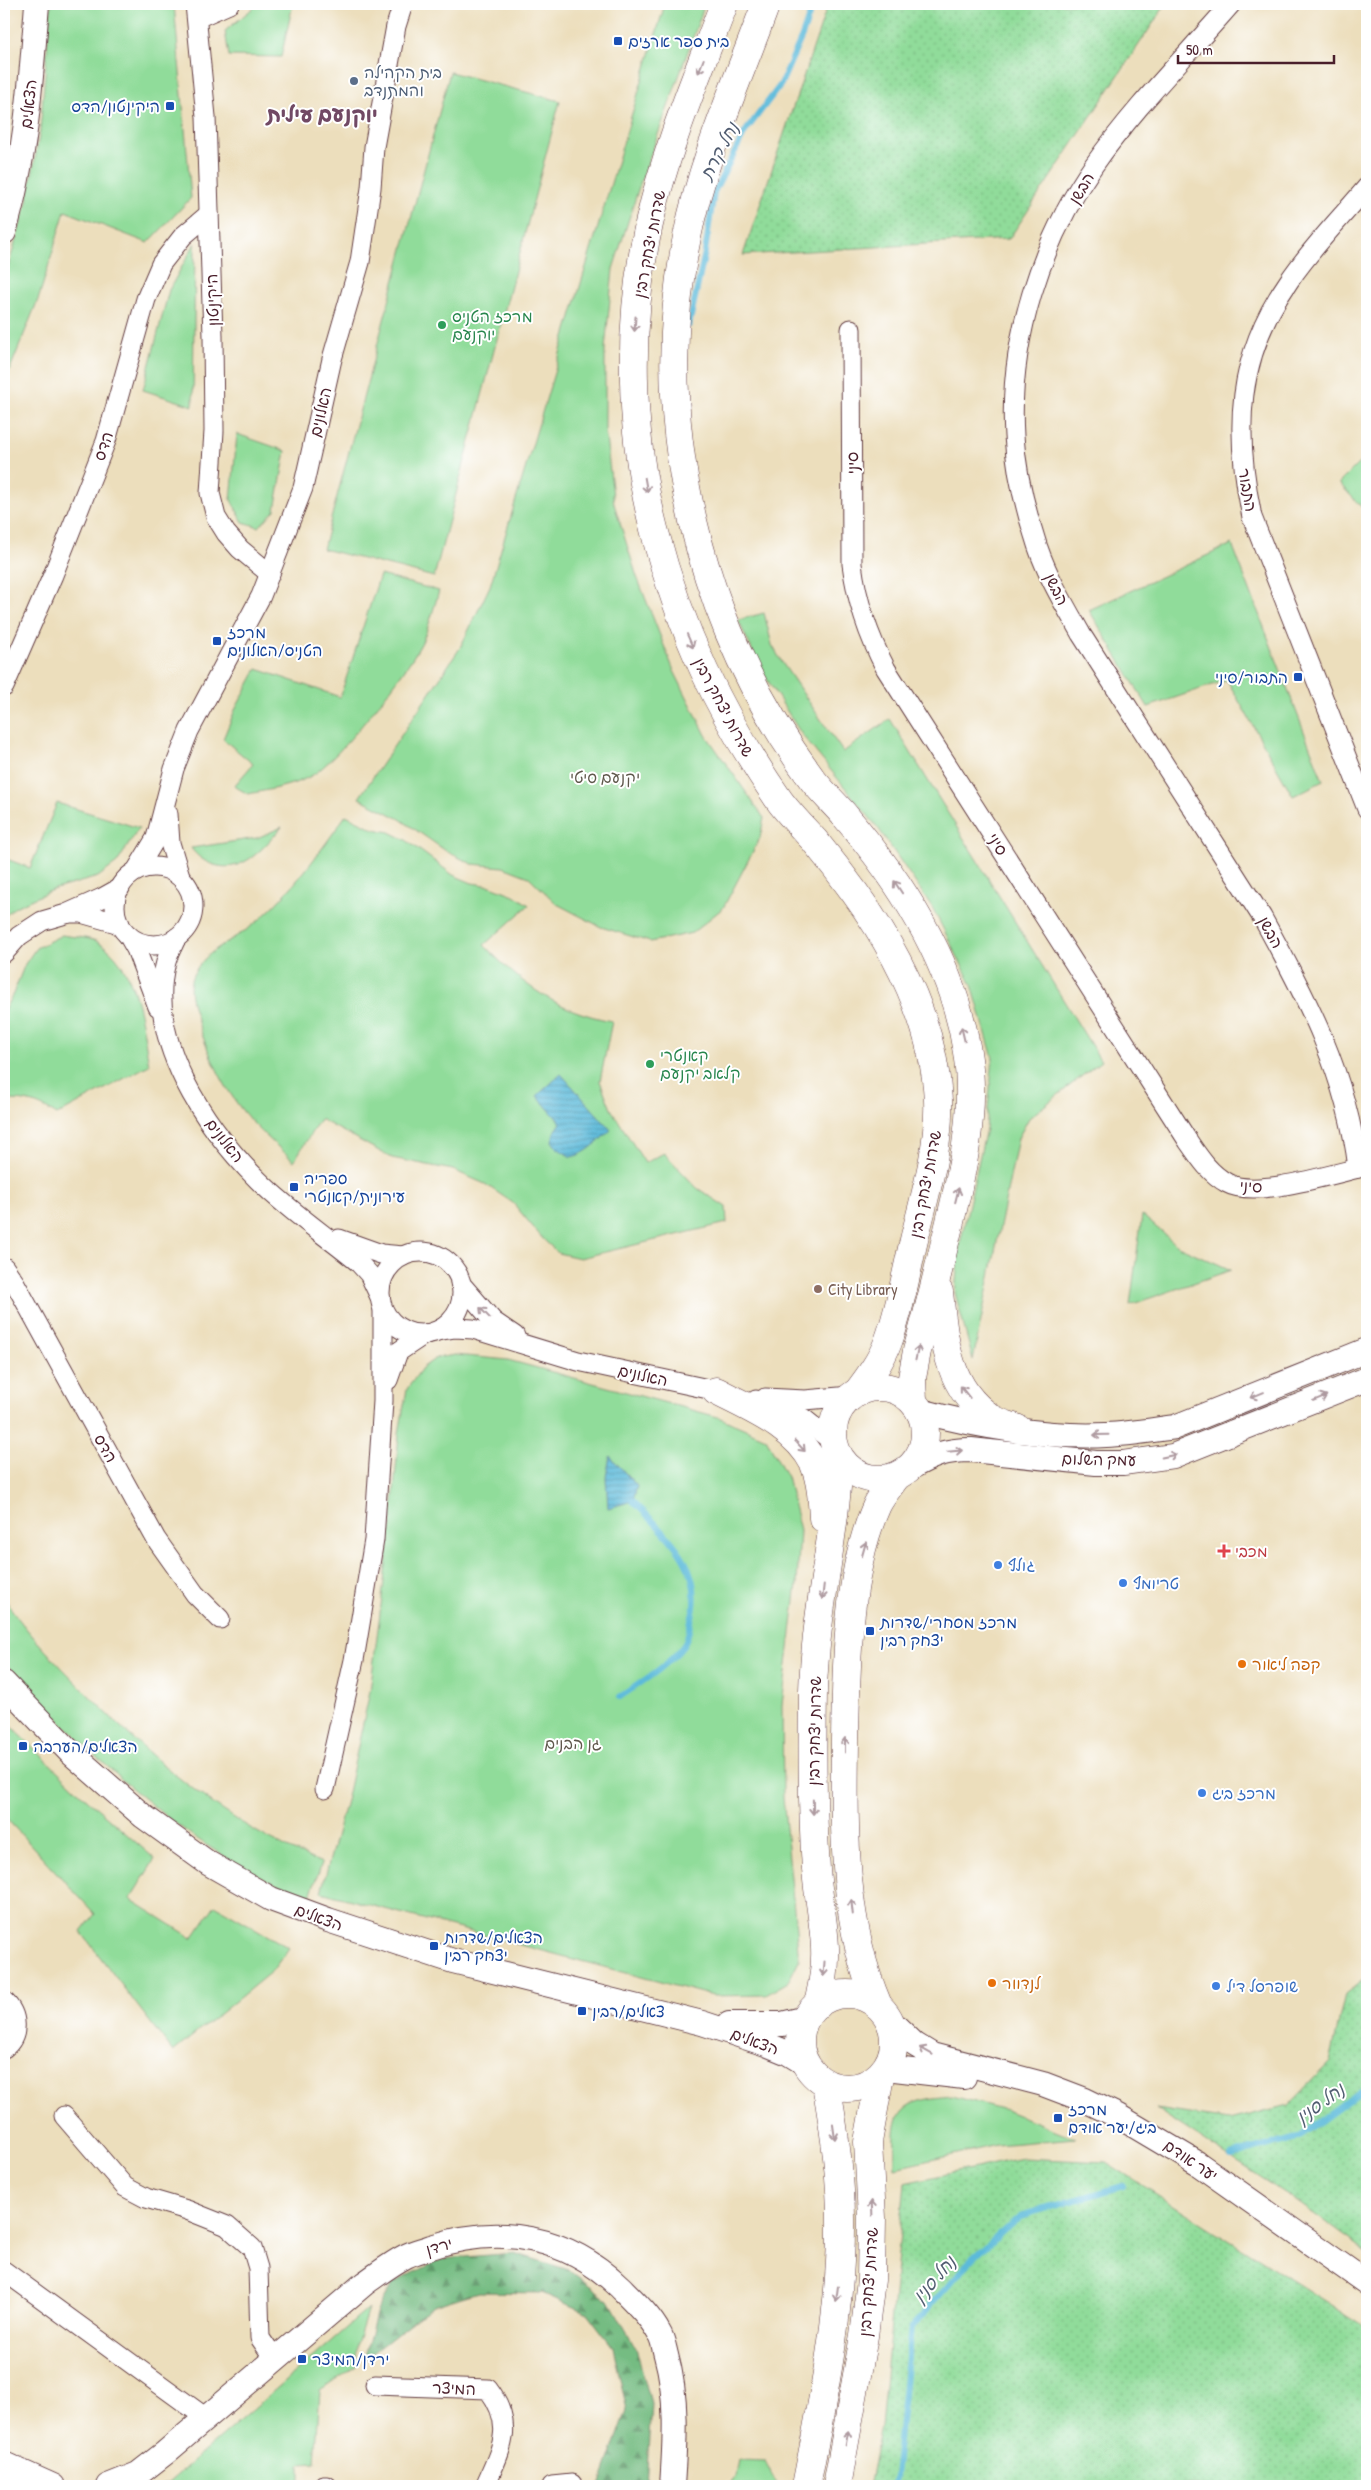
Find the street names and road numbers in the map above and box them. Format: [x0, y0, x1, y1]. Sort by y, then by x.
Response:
street label: הצאלים [14, 78, 42, 130]
street label: הבשן [1063, 168, 1099, 208]
street label: שדרות יצחק רבין [628, 188, 670, 300]
street label: היקינטון [200, 273, 224, 327]
street label: האלונים [304, 385, 336, 439]
street label: הדס [88, 428, 118, 464]
street label: סיני [841, 452, 863, 474]
street label: התבור [1233, 467, 1263, 513]
street label: הבשן [1040, 569, 1074, 609]
street label: שדרות יצחק רבין [689, 653, 760, 761]
street label: סיני [983, 828, 1013, 860]
street label: הבשן [1253, 912, 1289, 952]
street label: האלונים [201, 1113, 249, 1167]
street label: שדרות יצחק רבין [904, 1128, 946, 1240]
street label: סיני [1239, 1174, 1263, 1198]
street label: האלונים [616, 1359, 670, 1391]
street label: הדס [89, 1430, 123, 1466]
street label: עמק השלום [1061, 1447, 1137, 1471]
street label: שדרות יצחק רבין [802, 1676, 826, 1786]
street label: הצאלים [292, 1898, 346, 1936]
street label: הצאלים [728, 2022, 782, 2060]
street label: יער אודם [1160, 2134, 1222, 2186]
street label: שדרות יצחק רבין [853, 2226, 883, 2338]
street label: ירדן [423, 2232, 455, 2260]
street label: המיצר [432, 2376, 476, 2400]

